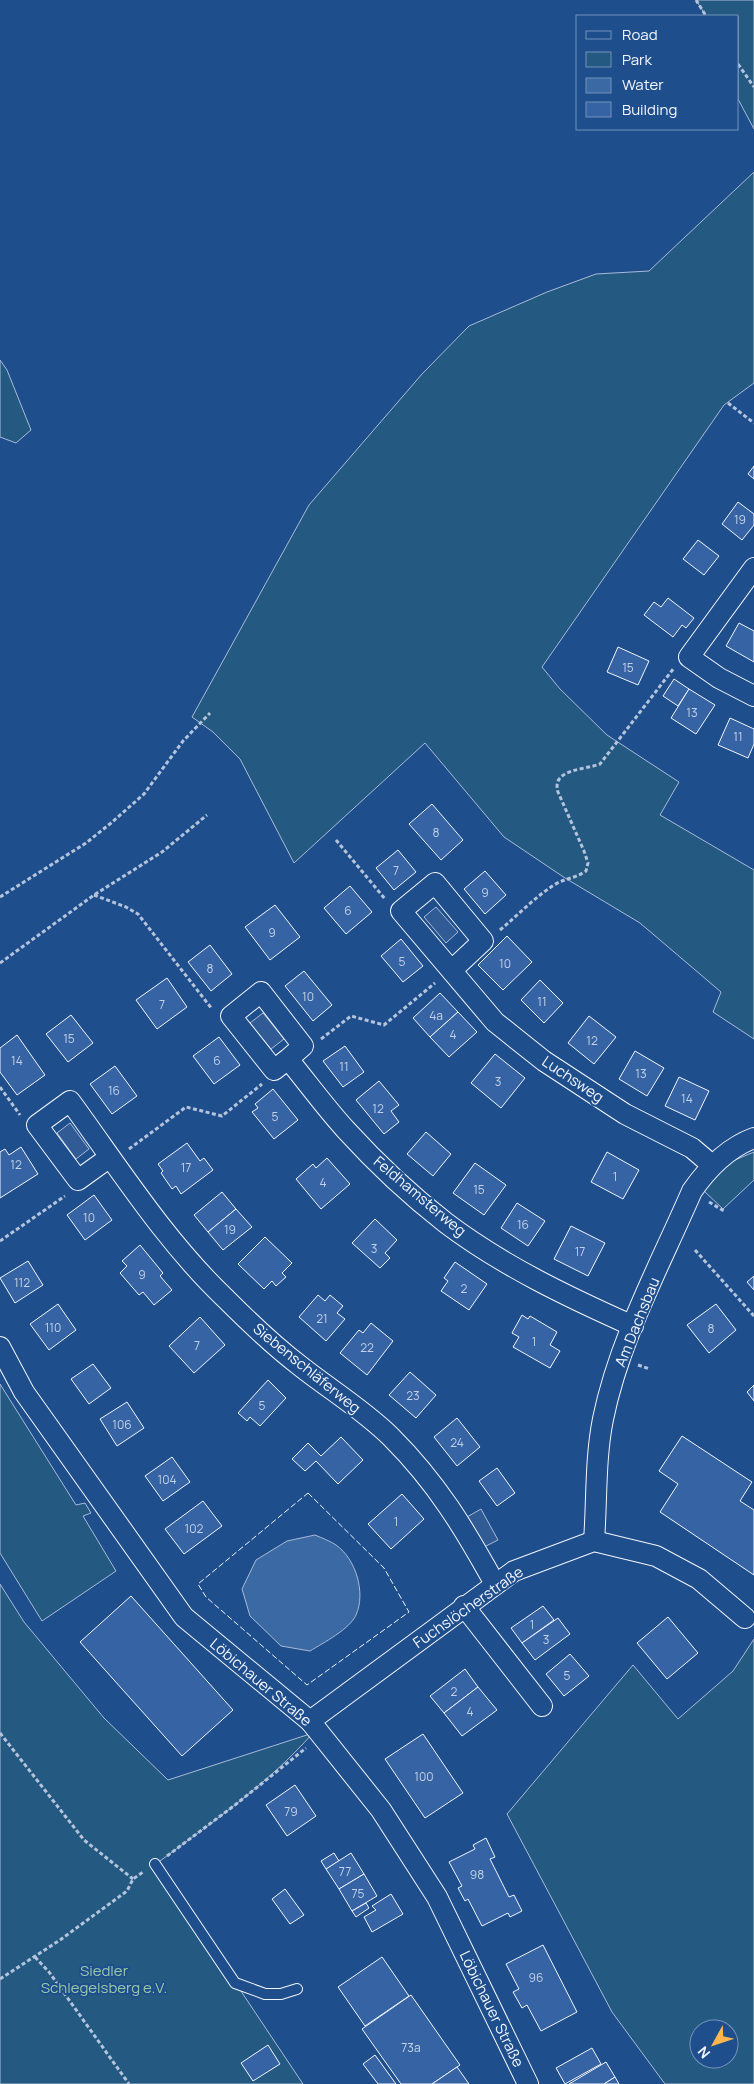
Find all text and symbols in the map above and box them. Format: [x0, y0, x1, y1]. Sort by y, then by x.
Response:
legend [576, 15, 739, 130]
text: Road [622, 24, 658, 45]
text: Park [622, 49, 652, 70]
text: Water [622, 74, 664, 95]
text: Building [622, 99, 677, 120]
house number: 19 [734, 511, 746, 528]
house number: 15 [622, 659, 634, 676]
house number: 13 [686, 704, 698, 721]
house number: 11 [733, 728, 743, 745]
house number: 8 [433, 824, 440, 841]
house number: 7 [393, 862, 399, 879]
house number: 9 [481, 884, 489, 901]
house number: 6 [344, 902, 352, 919]
house number: 9 [268, 924, 276, 941]
house number: 5 [399, 953, 406, 970]
house number: 10 [499, 955, 511, 972]
house number: 8 [207, 960, 214, 977]
house number: 10 [302, 988, 314, 1005]
house number: 11 [537, 993, 547, 1010]
house number: 7 [159, 996, 165, 1013]
house number: 4a [429, 1007, 443, 1024]
house number: 4 [449, 1026, 457, 1043]
house number: 15 [63, 1030, 75, 1047]
house number: 12 [586, 1032, 598, 1049]
street label: Luchsweg [538, 1051, 608, 1107]
house number: 14 [11, 1052, 23, 1069]
house number: 6 [213, 1052, 221, 1069]
house number: 11 [339, 1058, 349, 1075]
house number: 13 [635, 1065, 647, 1082]
house number: 3 [495, 1073, 501, 1090]
house number: 16 [108, 1082, 120, 1099]
house number: 14 [681, 1090, 693, 1107]
house number: 12 [372, 1100, 384, 1117]
house number: 5 [272, 1108, 279, 1125]
street label: Feldhamsterweg [369, 1151, 471, 1241]
house number: 12 [10, 1156, 22, 1173]
house number: 17 [181, 1159, 191, 1176]
house number: 1 [613, 1168, 617, 1185]
house number: 4 [319, 1174, 327, 1191]
house number: 15 [473, 1181, 485, 1198]
house number: 10 [83, 1209, 95, 1226]
house number: 16 [517, 1216, 529, 1233]
house number: 19 [224, 1221, 236, 1238]
house number: 3 [371, 1240, 377, 1257]
house number: 17 [575, 1243, 585, 1260]
house number: 9 [138, 1266, 146, 1283]
house number: 112 [14, 1274, 30, 1291]
street label: Am Dachsbau [610, 1274, 664, 1370]
house number: 2 [461, 1280, 468, 1297]
house number: 21 [316, 1310, 328, 1327]
street label: Siebenschläferweg [249, 1318, 365, 1418]
house number: 110 [45, 1319, 61, 1336]
house number: 8 [708, 1320, 715, 1337]
house number: 1 [532, 1333, 536, 1350]
house number: 7 [194, 1337, 200, 1354]
house number: 22 [360, 1339, 374, 1356]
house number: 23 [406, 1387, 420, 1404]
house number: 5 [259, 1397, 266, 1414]
house number: 106 [112, 1416, 132, 1433]
house number: 24 [450, 1434, 464, 1451]
house number: 104 [157, 1471, 177, 1488]
house number: 1 [394, 1513, 398, 1530]
house number: 102 [185, 1520, 204, 1537]
street label: Fuchslöcherstraße [409, 1561, 527, 1653]
house number: 1 [530, 1616, 534, 1633]
house number: 3 [543, 1631, 549, 1648]
street label: Löbichauer Straße [206, 1633, 317, 1731]
house number: 5 [564, 1667, 571, 1684]
house number: 2 [451, 1683, 458, 1700]
house number: 4 [466, 1703, 474, 1720]
house number: 100 [414, 1768, 434, 1785]
house number: 79 [284, 1803, 298, 1820]
house number: 77 [339, 1863, 351, 1880]
house number: 98 [470, 1866, 484, 1883]
house number: 75 [352, 1885, 365, 1902]
street label: Löbichauer Straße [455, 1947, 529, 2071]
park label: Siedler Schlegelsberg e.V. [41, 1960, 167, 1998]
house number: 96 [529, 1969, 543, 1986]
north arrow [689, 2019, 739, 2069]
house number: 73a [401, 2039, 421, 2056]
text: N [693, 2043, 714, 2063]

